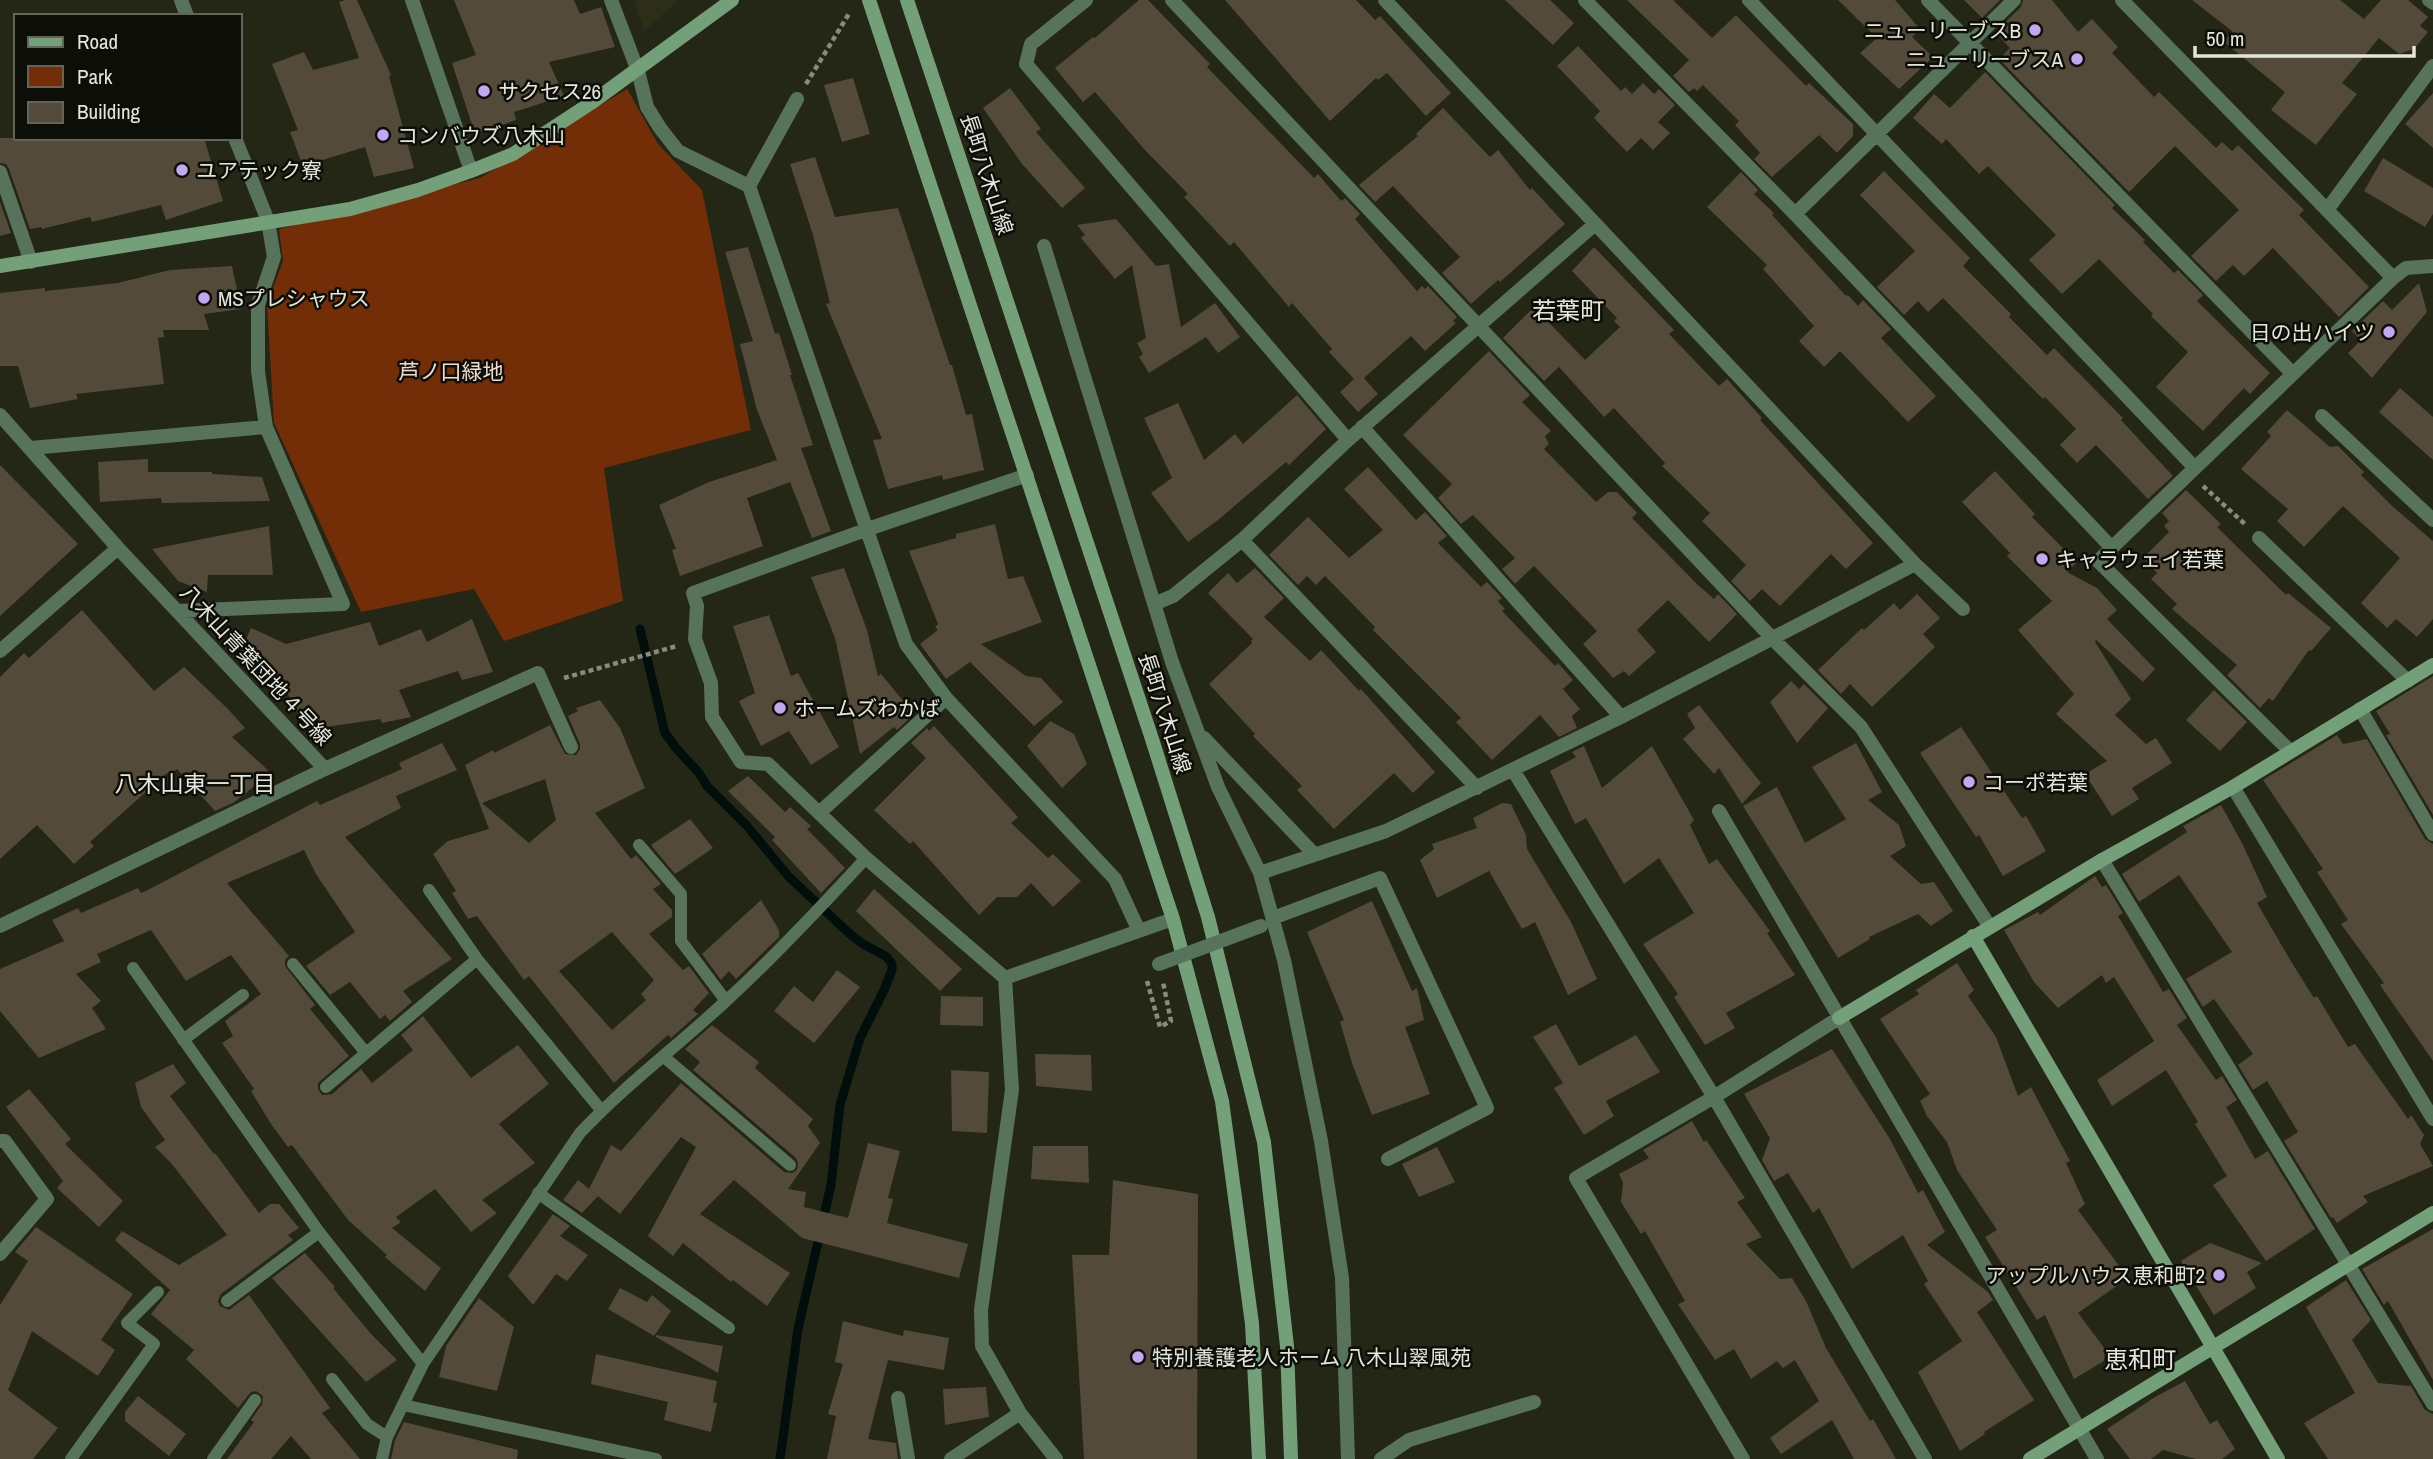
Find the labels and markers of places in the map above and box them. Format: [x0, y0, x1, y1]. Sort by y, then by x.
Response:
place label: ニューリーブスB [1864, 16, 2021, 45]
marker: ニューリーブスB [2027, 22, 2043, 38]
place label: ニューリーブスA [1906, 45, 2064, 74]
marker: ニューリーブスA [2069, 51, 2085, 67]
place label: サクセス26 [498, 77, 601, 106]
marker: サクセス26 [476, 83, 492, 99]
place label: コンバウズ八木山 [397, 121, 565, 150]
marker: コンバウズ八木山 [375, 127, 391, 143]
place label: ユアテック寮 [196, 156, 322, 185]
marker: ユアテック寮 [174, 162, 190, 178]
place label: MSプレシャウス [218, 284, 370, 313]
marker: MSプレシャウス [196, 290, 212, 306]
place label: 日の出ハイツ [2249, 318, 2375, 347]
marker: 日の出ハイツ [2381, 324, 2397, 340]
place label: キャラウェイ若葉 [2056, 545, 2224, 574]
marker: キャラウェイ若葉 [2034, 551, 2050, 567]
place label: ホームズわかば [794, 694, 940, 723]
marker: ホームズわかば [772, 700, 788, 716]
place label: コーポ若葉 [1983, 768, 2088, 797]
marker: コーポ若葉 [1961, 774, 1977, 790]
place label: アップルハウス恵和町2 [1985, 1261, 2205, 1290]
marker: アップルハウス恵和町2 [2211, 1267, 2227, 1283]
place label: 特別養護老人ホーム 八木山翠風苑 [1152, 1343, 1471, 1372]
marker: 特別養護老人ホーム 八木山翠風苑 [1130, 1349, 1146, 1365]

